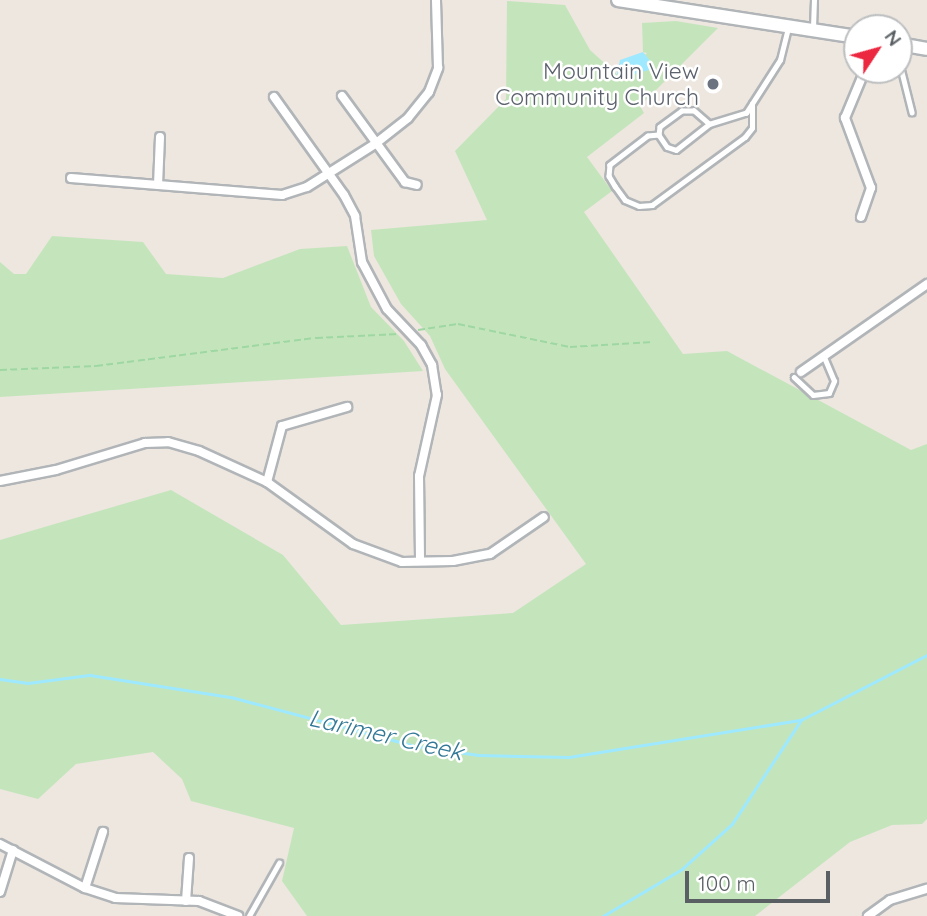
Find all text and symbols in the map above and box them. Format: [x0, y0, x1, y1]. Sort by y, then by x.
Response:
north arrow [843, 14, 913, 84]
text: N [880, 25, 907, 51]
place label: Mountain View Community Church [495, 57, 699, 111]
marker: Mountain View Community Church [705, 76, 721, 92]
water label: Larimer Creek [306, 703, 466, 767]
scale bar [689, 856, 834, 900]
text: 100 m [698, 870, 756, 896]

